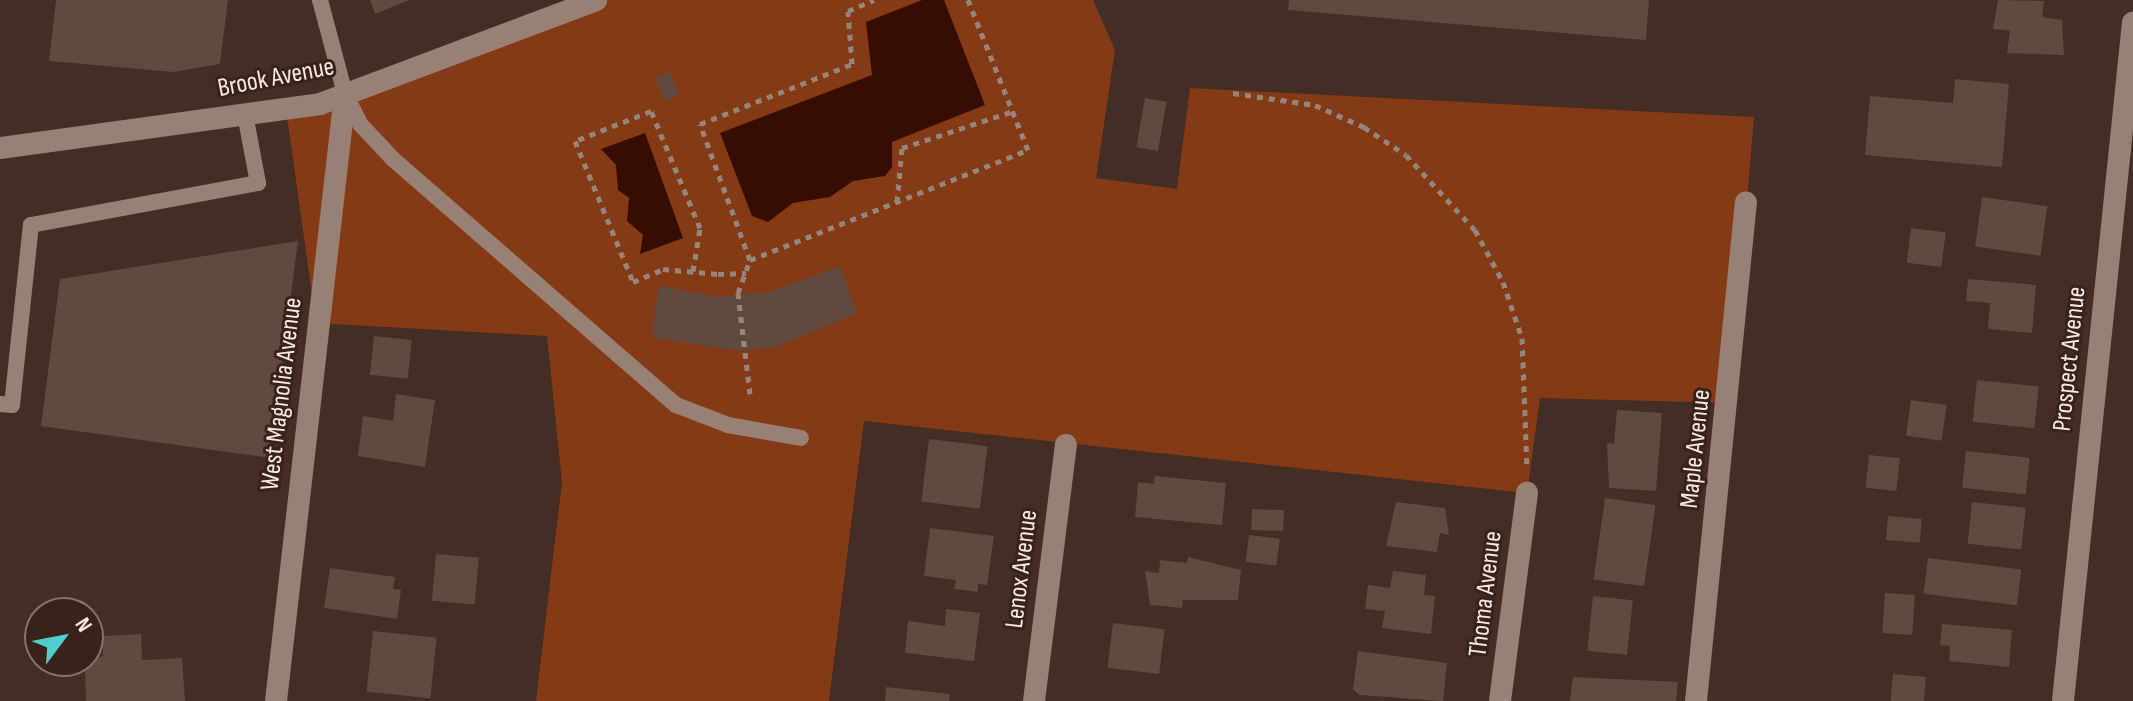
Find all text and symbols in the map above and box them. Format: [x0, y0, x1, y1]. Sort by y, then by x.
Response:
street label: Brook Avenue [215, 51, 337, 105]
street label: Prospect Avenue [2047, 285, 2093, 433]
street label: West Magnolia Avenue [255, 296, 309, 492]
street label: Maple Avenue [1674, 388, 1718, 510]
street label: Lenox Avenue [999, 508, 1045, 630]
street label: Thoma Avenue [1463, 529, 1509, 659]
north arrow [24, 597, 104, 677]
text: N [69, 613, 98, 637]

